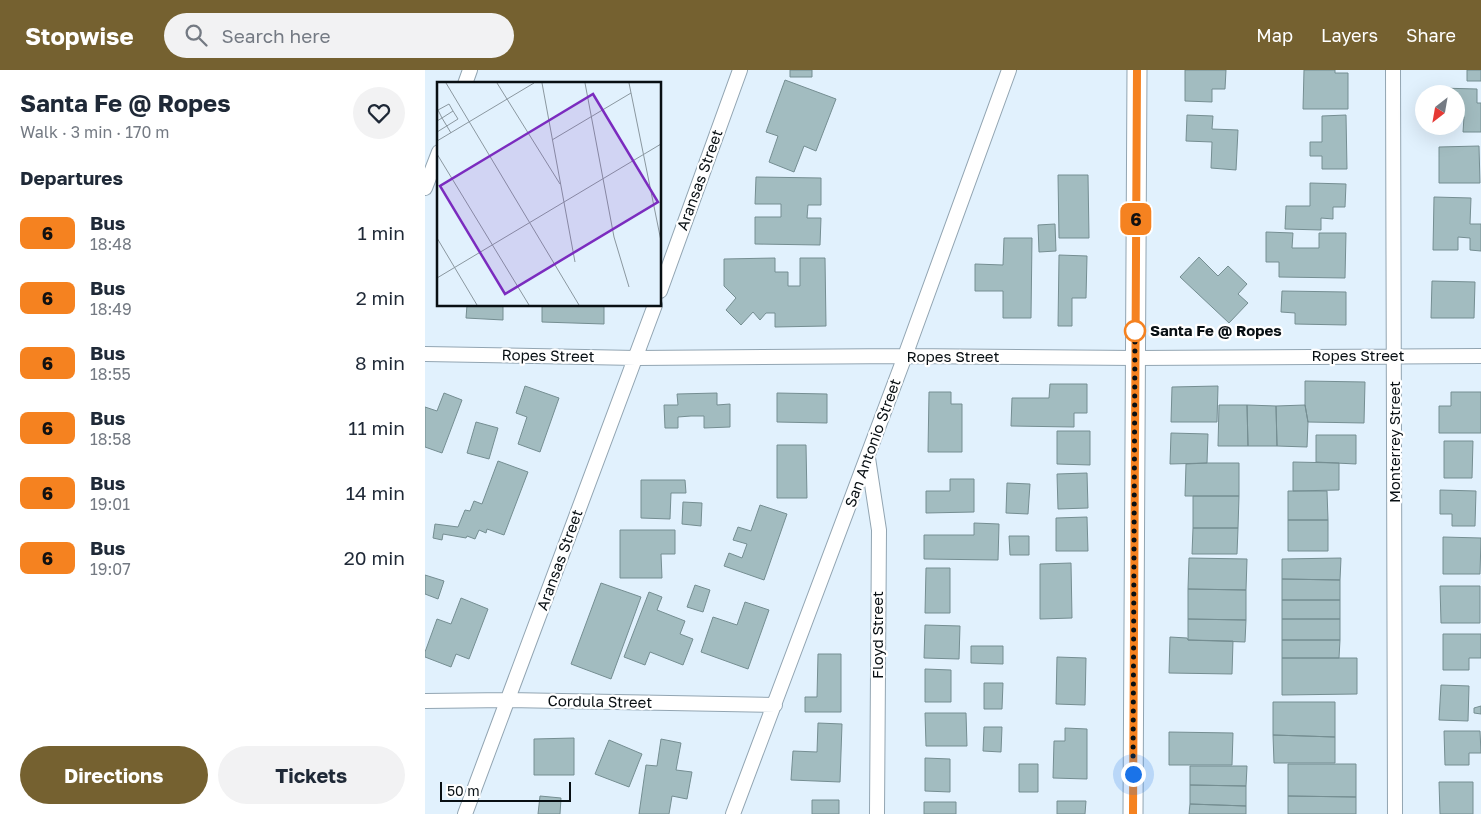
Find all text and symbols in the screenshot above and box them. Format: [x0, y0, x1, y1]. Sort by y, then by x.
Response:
search box [164, 13, 514, 58]
text: Stopwise [25, 21, 134, 50]
icon: search [182, 21, 210, 49]
text: Search here [222, 24, 330, 47]
text: Map [1256, 24, 1293, 46]
text: Layers [1321, 24, 1378, 46]
text: Share [1406, 24, 1456, 46]
inset map [437, 82, 661, 306]
north arrow [1415, 85, 1465, 135]
map controls [1415, 85, 1465, 135]
button: heart [353, 87, 405, 139]
text: Santa Fe @ Ropes [20, 88, 231, 117]
text: Walk · 3 min · 170 m [20, 122, 170, 142]
street label: Aransas Street [672, 127, 726, 233]
text: Departures [20, 166, 123, 189]
line badge: 6 [1120, 203, 1152, 235]
text: 6 [1130, 208, 1142, 230]
text: Bus [90, 211, 125, 234]
text: 1 min [357, 221, 405, 244]
text: 6 [42, 222, 53, 244]
text: 18:48 [90, 234, 132, 254]
text: Bus [90, 276, 125, 299]
text: 2 min [356, 286, 405, 309]
text: 6 [42, 287, 53, 309]
text: 18:49 [90, 299, 132, 319]
marker: Santa Fe @ Ropes [1124, 320, 1146, 342]
place label: Santa Fe @ Ropes [1150, 321, 1282, 339]
text: Bus [90, 341, 125, 364]
street label: Ropes Street [501, 345, 595, 365]
street label: Ropes Street [1311, 346, 1405, 364]
street label: Ropes Street [906, 347, 1000, 365]
text: 8 min [355, 351, 405, 374]
text: 6 [42, 352, 53, 374]
text: 18:55 [90, 364, 131, 384]
street label: San Antonio Street [840, 376, 904, 509]
street label: Monterrey Street [1385, 381, 1403, 503]
text: Bus [90, 406, 125, 429]
text: 11 min [348, 416, 405, 439]
text: 6 [42, 417, 53, 439]
text: 18:58 [90, 429, 131, 449]
text: Bus [90, 471, 125, 494]
text: 14 min [346, 481, 405, 504]
text: 6 [42, 482, 53, 504]
text: 19:01 [90, 494, 130, 514]
street label: Aransas Street [532, 507, 586, 613]
text: Bus [90, 536, 125, 559]
text: 20 min [344, 546, 405, 569]
text: 6 [42, 547, 53, 569]
text: 19:07 [90, 559, 131, 579]
street label: Floyd Street [868, 591, 886, 679]
street label: Cordula Street [548, 691, 652, 711]
button: Directions [20, 746, 208, 804]
button: Tickets [218, 746, 405, 804]
your location [1121, 762, 1146, 787]
scale bar [440, 779, 571, 802]
text: 50 m [447, 782, 480, 799]

